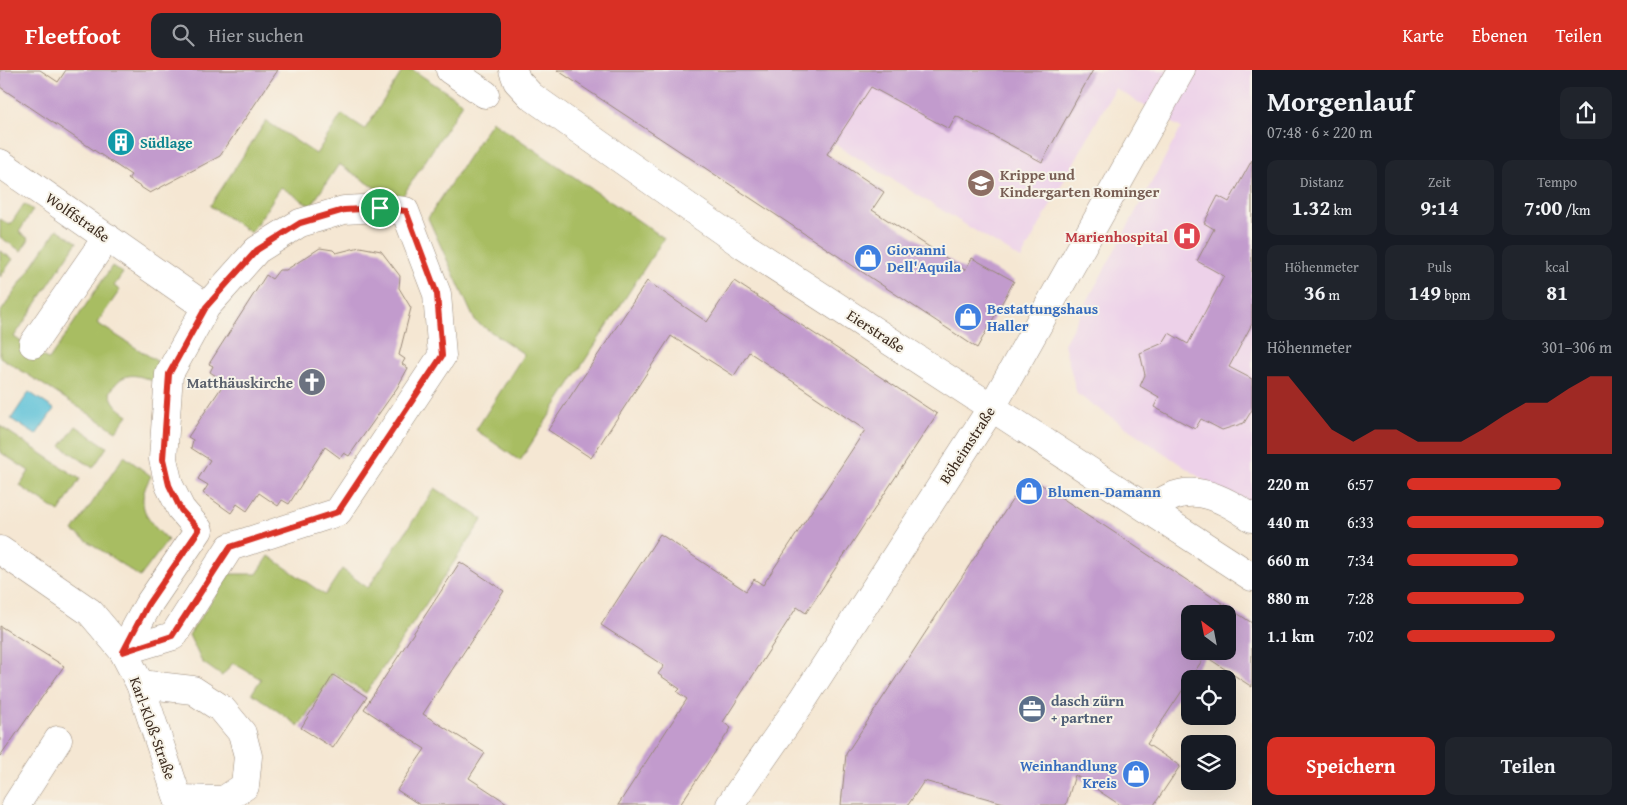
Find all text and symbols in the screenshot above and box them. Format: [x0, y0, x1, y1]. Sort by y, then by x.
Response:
search box [151, 13, 501, 58]
text: Fleetfoot [25, 18, 121, 53]
icon: search [169, 21, 197, 49]
text: Hier suchen [209, 21, 304, 49]
text: Karte [1403, 22, 1444, 49]
text: Ebenen [1472, 22, 1528, 49]
text: Teilen [1556, 22, 1602, 49]
text: Morgenlauf [1267, 80, 1413, 121]
button: share [1560, 87, 1612, 139]
text: 07:48 · 6 × 220 m [1267, 120, 1372, 144]
building icon: Südlage [106, 127, 136, 157]
place label: Südlage [140, 132, 193, 153]
place label: Krippe und Kindergarten Rominger [1000, 164, 1159, 202]
school or university icon: Krippe und Kindergarten Rominger [966, 168, 996, 198]
text: Distanz [1300, 172, 1344, 192]
text: Zeit [1428, 172, 1451, 192]
text: Tempo [1537, 172, 1577, 192]
street label: Wolffstraße [42, 187, 114, 247]
pin [359, 187, 401, 229]
text: 1.32 [1292, 192, 1330, 223]
text: 9:14 [1420, 192, 1459, 223]
text: 7:00 [1524, 192, 1562, 223]
icon: arrive [366, 194, 394, 222]
text: km [1330, 200, 1352, 220]
text: /km [1562, 200, 1591, 220]
hospital icon: Marienhospital [1172, 221, 1202, 251]
place label: Marienhospital [1065, 226, 1168, 247]
place label: Giovanni Dell'Aquila [887, 239, 962, 277]
shop icon: Giovanni Dell'Aquila [853, 243, 883, 273]
text: Höhenmeter [1285, 257, 1359, 277]
text: Puls [1427, 257, 1452, 277]
text: kcal [1545, 257, 1569, 277]
text: 36 [1304, 277, 1325, 308]
text: 149 [1409, 277, 1441, 308]
text: 81 [1546, 277, 1568, 308]
text: m [1325, 285, 1340, 305]
text: bpm [1441, 285, 1470, 305]
place label: Bestattungshaus Haller [987, 298, 1098, 336]
shop icon: Bestattungshaus Haller [953, 302, 983, 332]
street label: Eierstraße [843, 304, 909, 358]
text: Höhenmeter [1267, 335, 1352, 359]
text: 301–306 m [1542, 335, 1612, 359]
church icon: Matthäuskirche [297, 367, 327, 397]
place label: Matthäuskirche [187, 372, 293, 393]
street label: Böheimstraße [934, 402, 1000, 488]
text: 220 m [1267, 472, 1309, 496]
text: 6:57 [1347, 472, 1374, 496]
shop icon: Blumen-Damann [1014, 476, 1044, 506]
place label: Blumen-Damann [1048, 481, 1161, 502]
text: 440 m [1267, 510, 1309, 534]
text: 6:33 [1347, 510, 1374, 534]
text: 660 m [1267, 548, 1309, 572]
text: 7:34 [1347, 548, 1374, 572]
text: 880 m [1267, 586, 1309, 610]
text: 7:28 [1347, 586, 1374, 610]
north arrow [1181, 605, 1236, 660]
map controls [1181, 605, 1236, 790]
text: 1.1 km [1267, 624, 1314, 648]
text: 7:02 [1347, 624, 1374, 648]
button: locate [1181, 670, 1236, 725]
street label: Karl-Kloß-Straße [125, 674, 181, 782]
place label: dasch zürn + partner [1051, 690, 1124, 728]
office icon: dasch zürn + partner [1017, 694, 1047, 724]
button: layers [1181, 735, 1236, 790]
button: Speichern [1267, 737, 1435, 795]
button: Teilen [1445, 737, 1612, 795]
place label: Weinhandlung Kreis [1020, 755, 1117, 793]
shop icon: Weinhandlung Kreis [1121, 759, 1151, 789]

